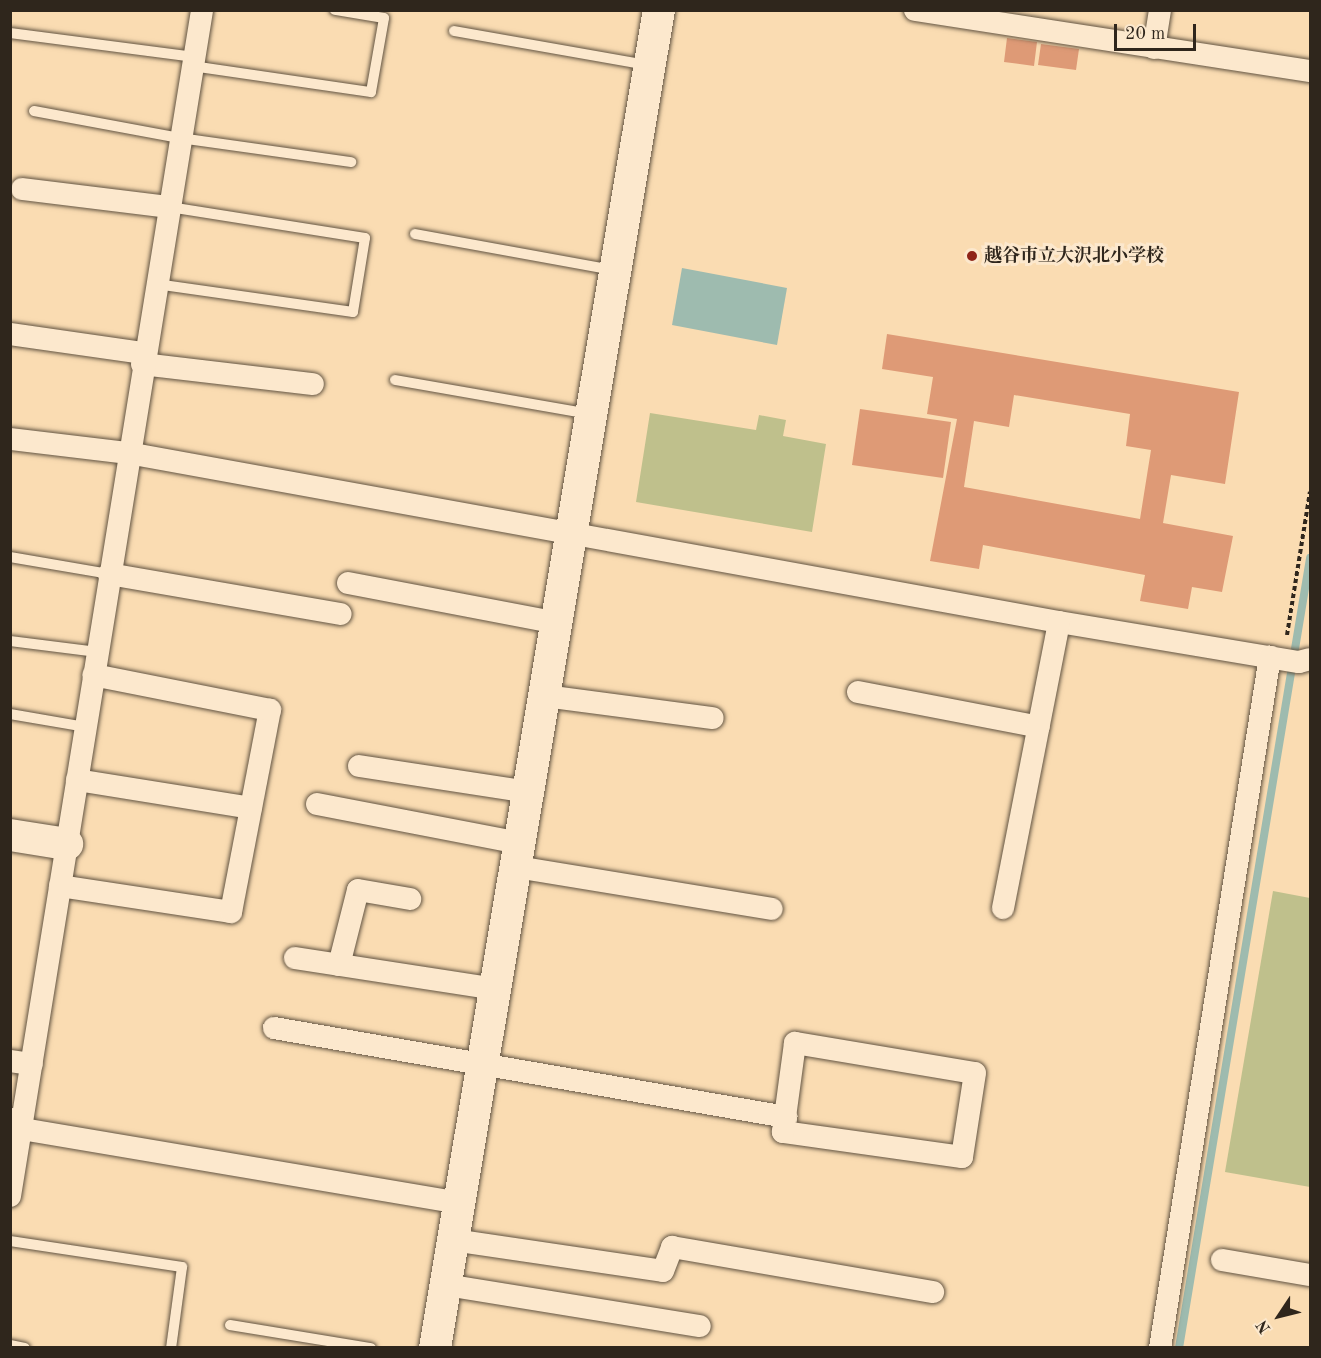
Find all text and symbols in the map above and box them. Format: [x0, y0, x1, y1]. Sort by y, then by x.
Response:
scale bar [1117, 12, 1200, 50]
text: 20 m [1125, 25, 1165, 43]
place label: 越谷市立大沢北小学校 [984, 245, 1164, 267]
marker: 越谷市立大沢北小学校 [965, 249, 979, 263]
north arrow [1249, 1286, 1309, 1346]
text: N [1254, 1317, 1274, 1336]

